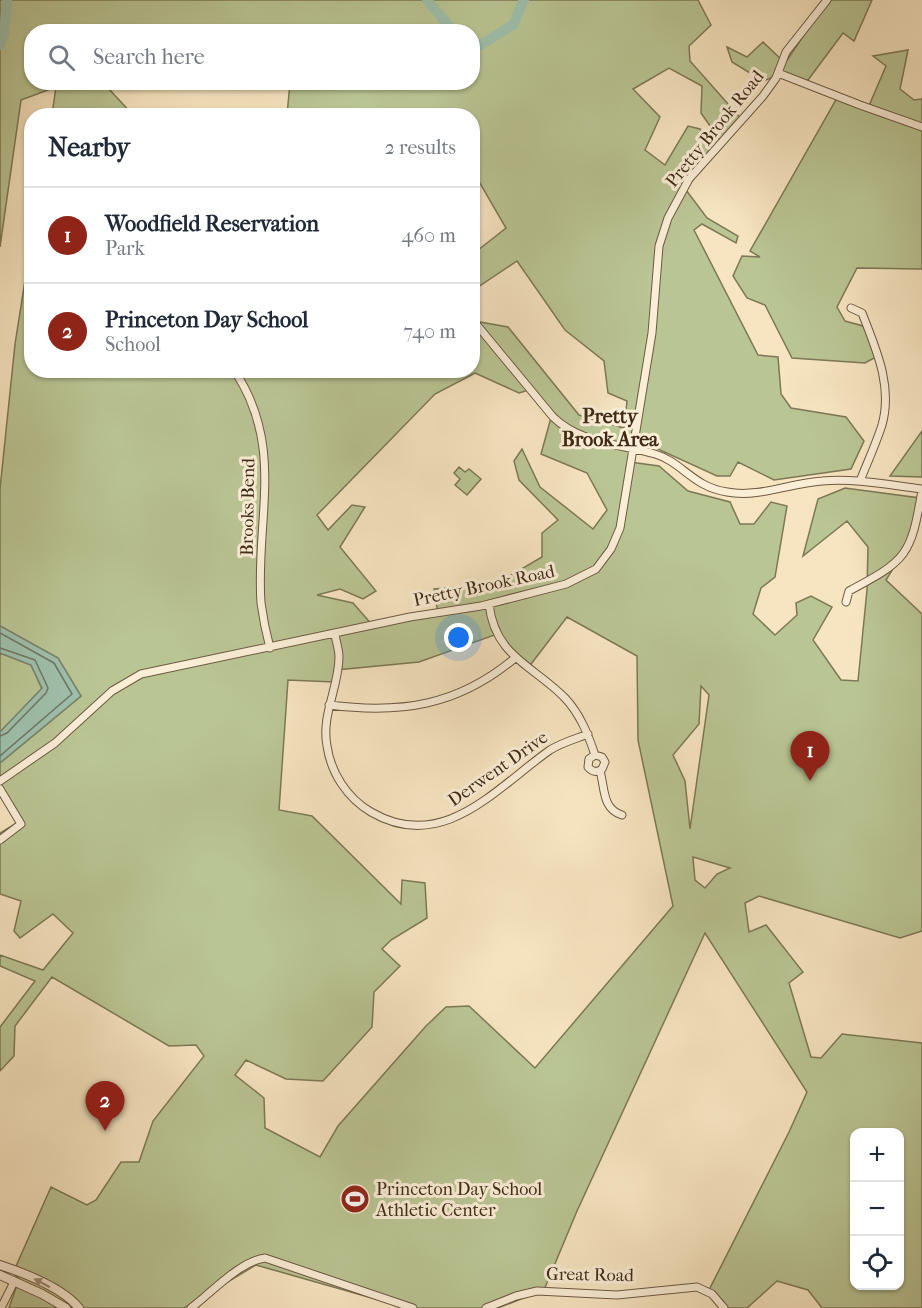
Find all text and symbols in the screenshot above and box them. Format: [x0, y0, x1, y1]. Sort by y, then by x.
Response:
search box [24, 24, 480, 90]
icon: search [45, 41, 78, 74]
text: Search here [93, 44, 205, 70]
street label: Pretty Brook Road [661, 66, 769, 192]
text: Nearby [48, 132, 130, 163]
text: 2 results [385, 136, 456, 159]
text: Woodfield Reservation [105, 211, 319, 237]
text: 1 [64, 224, 71, 247]
text: 460 m [401, 224, 456, 247]
text: Park [105, 237, 145, 260]
text: Princeton Day School [105, 307, 308, 333]
text: 2 [62, 320, 73, 343]
text: 740 m [403, 320, 456, 343]
text: School [105, 333, 161, 356]
district label: Pretty Brook Area [562, 405, 659, 451]
street label: Brooks Bend [237, 458, 259, 556]
street label: Pretty Brook Road [411, 561, 557, 611]
your location [444, 623, 473, 652]
street label: Derwent Drive [444, 727, 552, 811]
pin: 1 [790, 732, 830, 781]
pin: 2 [86, 1082, 124, 1131]
map controls [850, 1128, 904, 1290]
button: + [850, 1128, 904, 1182]
place label: Princeton Day School Athletic Center [375, 1179, 542, 1221]
button: − [850, 1182, 904, 1236]
sports icon: Princeton Day School Athletic Center [339, 1183, 371, 1215]
button: locate [850, 1236, 904, 1290]
street label: Great Road [546, 1264, 634, 1286]
one-way arrow [33, 1278, 51, 1288]

